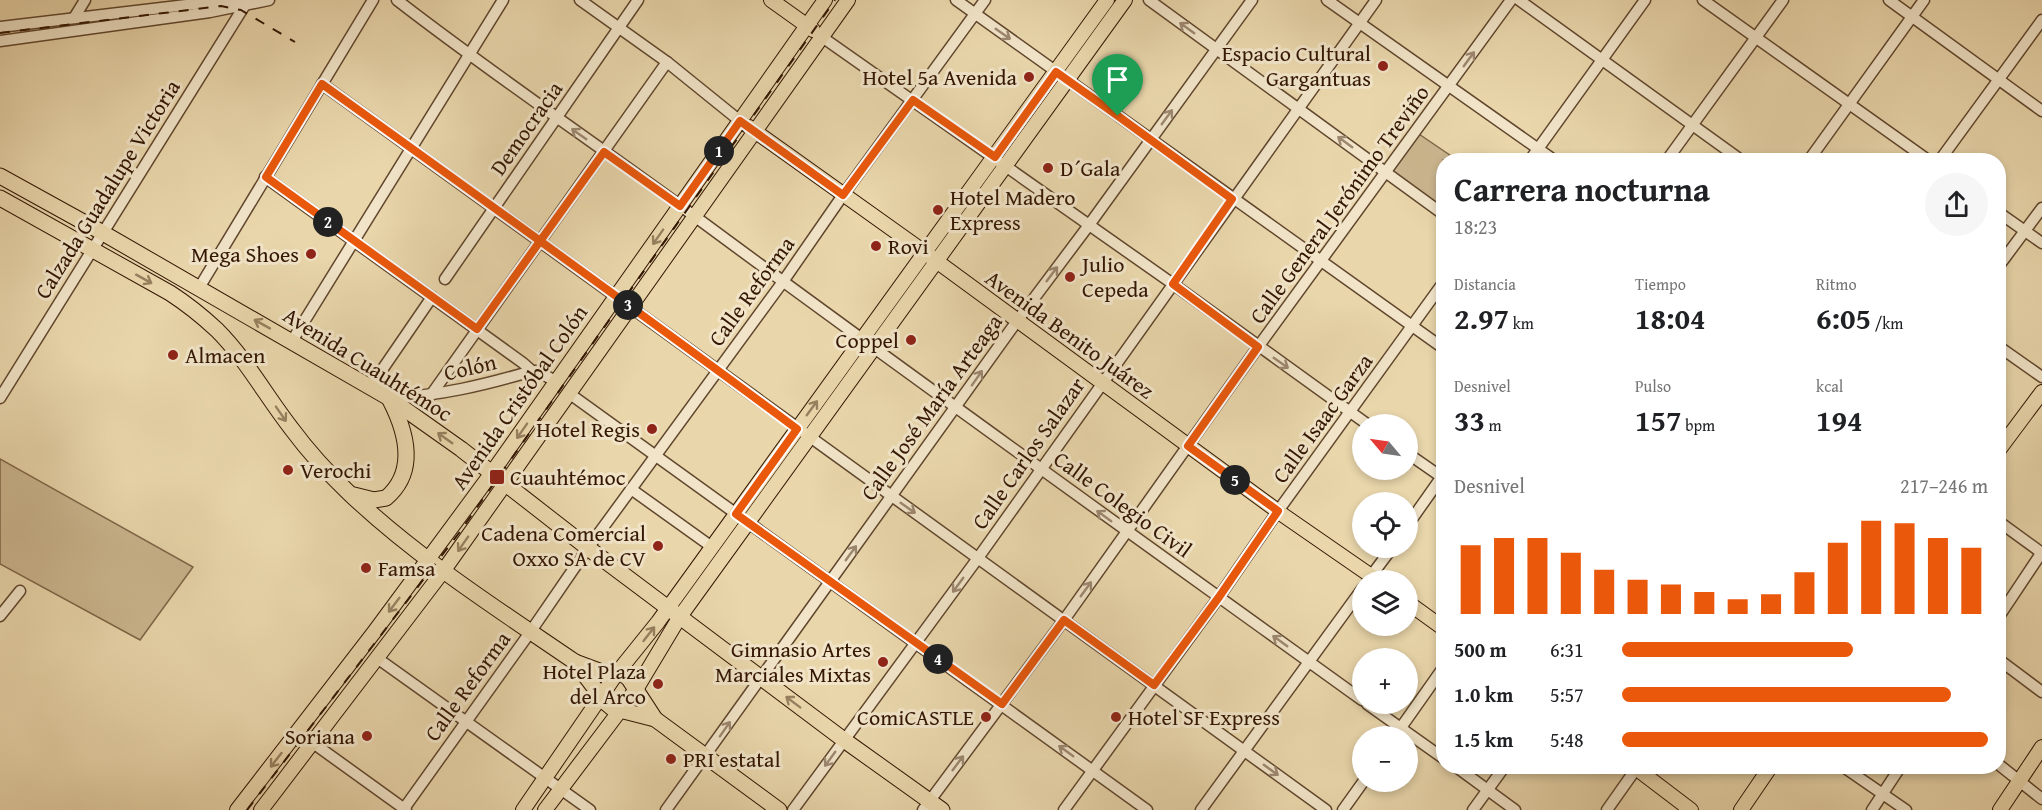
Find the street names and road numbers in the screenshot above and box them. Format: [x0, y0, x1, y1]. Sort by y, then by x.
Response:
street label: Calzada Guadalupe Victoria [26, 73, 188, 305]
street label: Democracia [482, 74, 570, 182]
street label: Calle General Jerónimo Treviño [1241, 78, 1437, 330]
street label: Calle Reforma [700, 229, 802, 352]
street label: Avenida Benito Juárez [979, 262, 1161, 406]
street label: Avenida Cristóbal Colón [443, 298, 595, 496]
street label: Avenida Cuauhtémoc [277, 299, 459, 429]
street label: Calle José María Arteaga [852, 307, 1010, 507]
street label: Colón [441, 345, 500, 389]
street label: Calle Isaac Garza [1264, 346, 1380, 489]
street label: Calle Carlos Salazar [964, 370, 1092, 536]
street label: Calle Colegio Civil [1047, 443, 1199, 565]
street label: Calle Reforma [416, 624, 518, 747]

